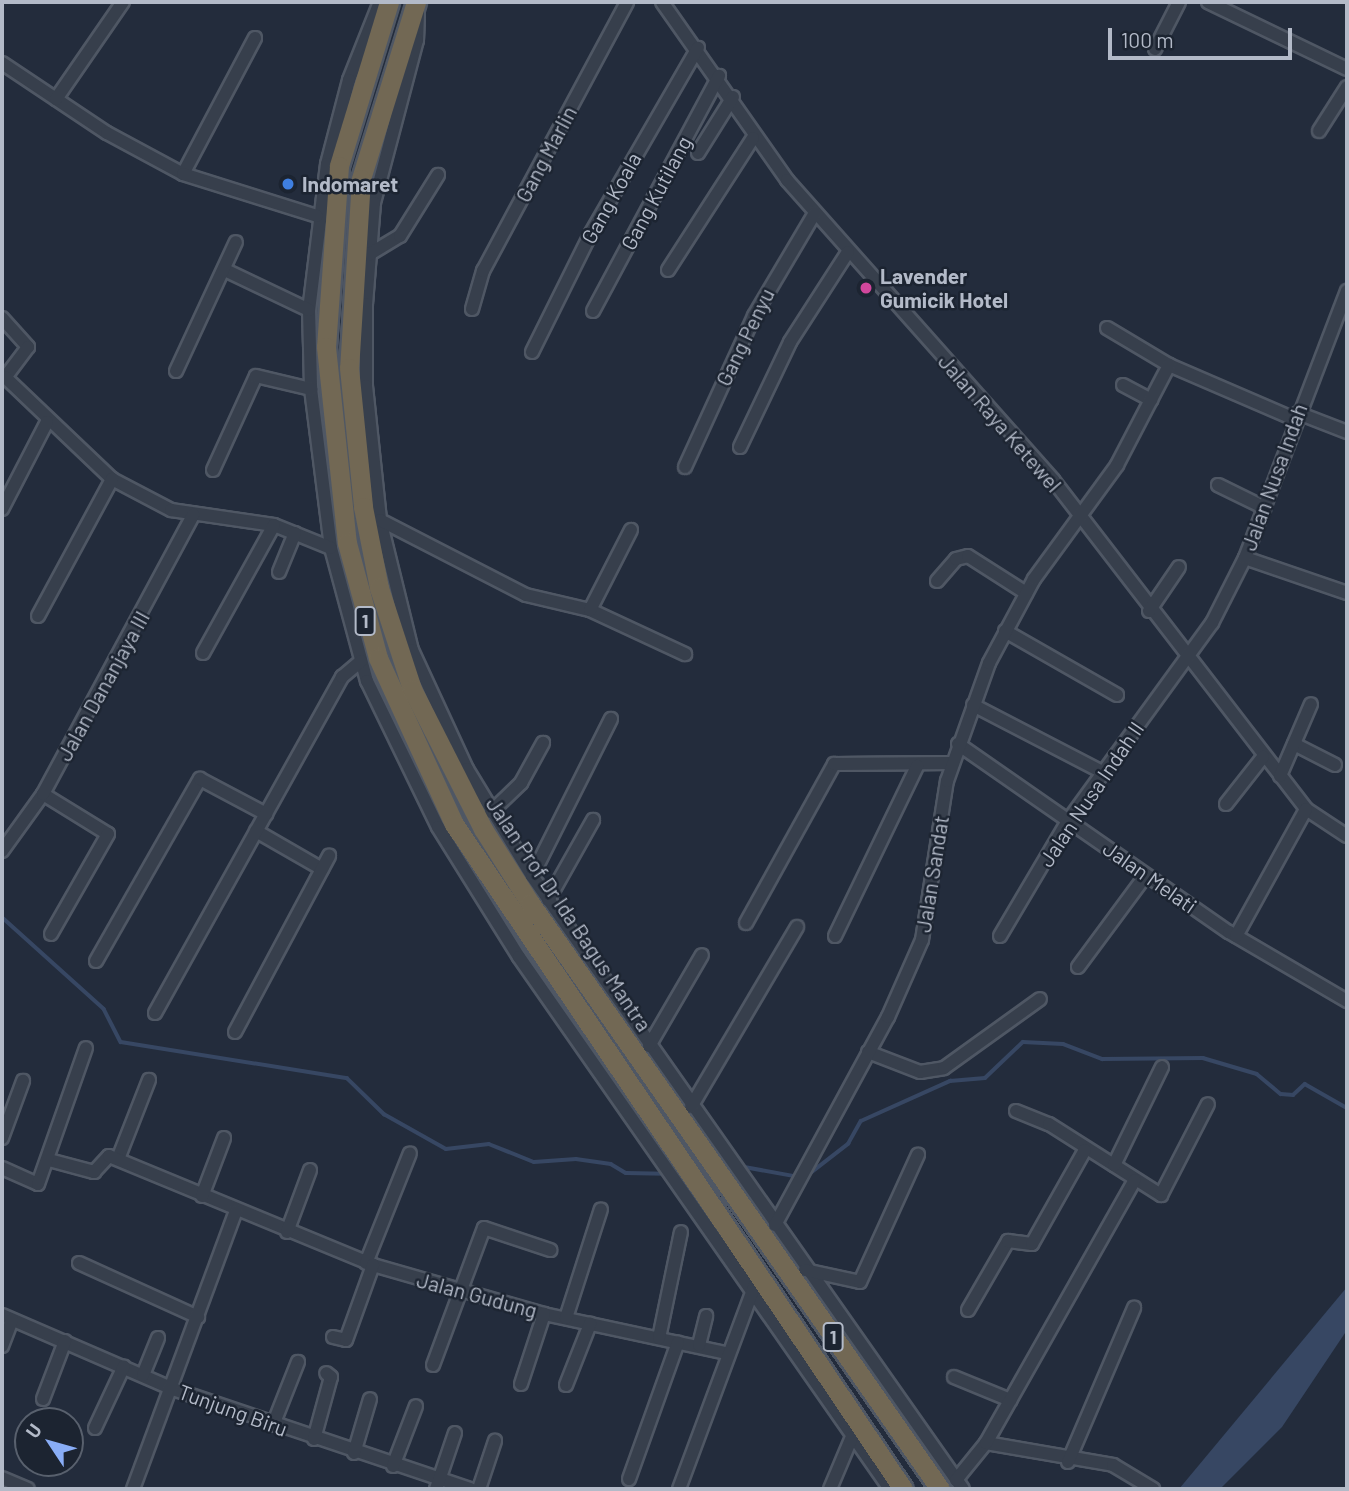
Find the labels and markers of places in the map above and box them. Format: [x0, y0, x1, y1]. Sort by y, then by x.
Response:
place label: Indomaret [302, 171, 398, 197]
marker: Indomaret [280, 176, 296, 192]
place label: Lavender Gumicik Hotel [880, 263, 1008, 313]
marker: Lavender Gumicik Hotel [858, 280, 874, 296]

